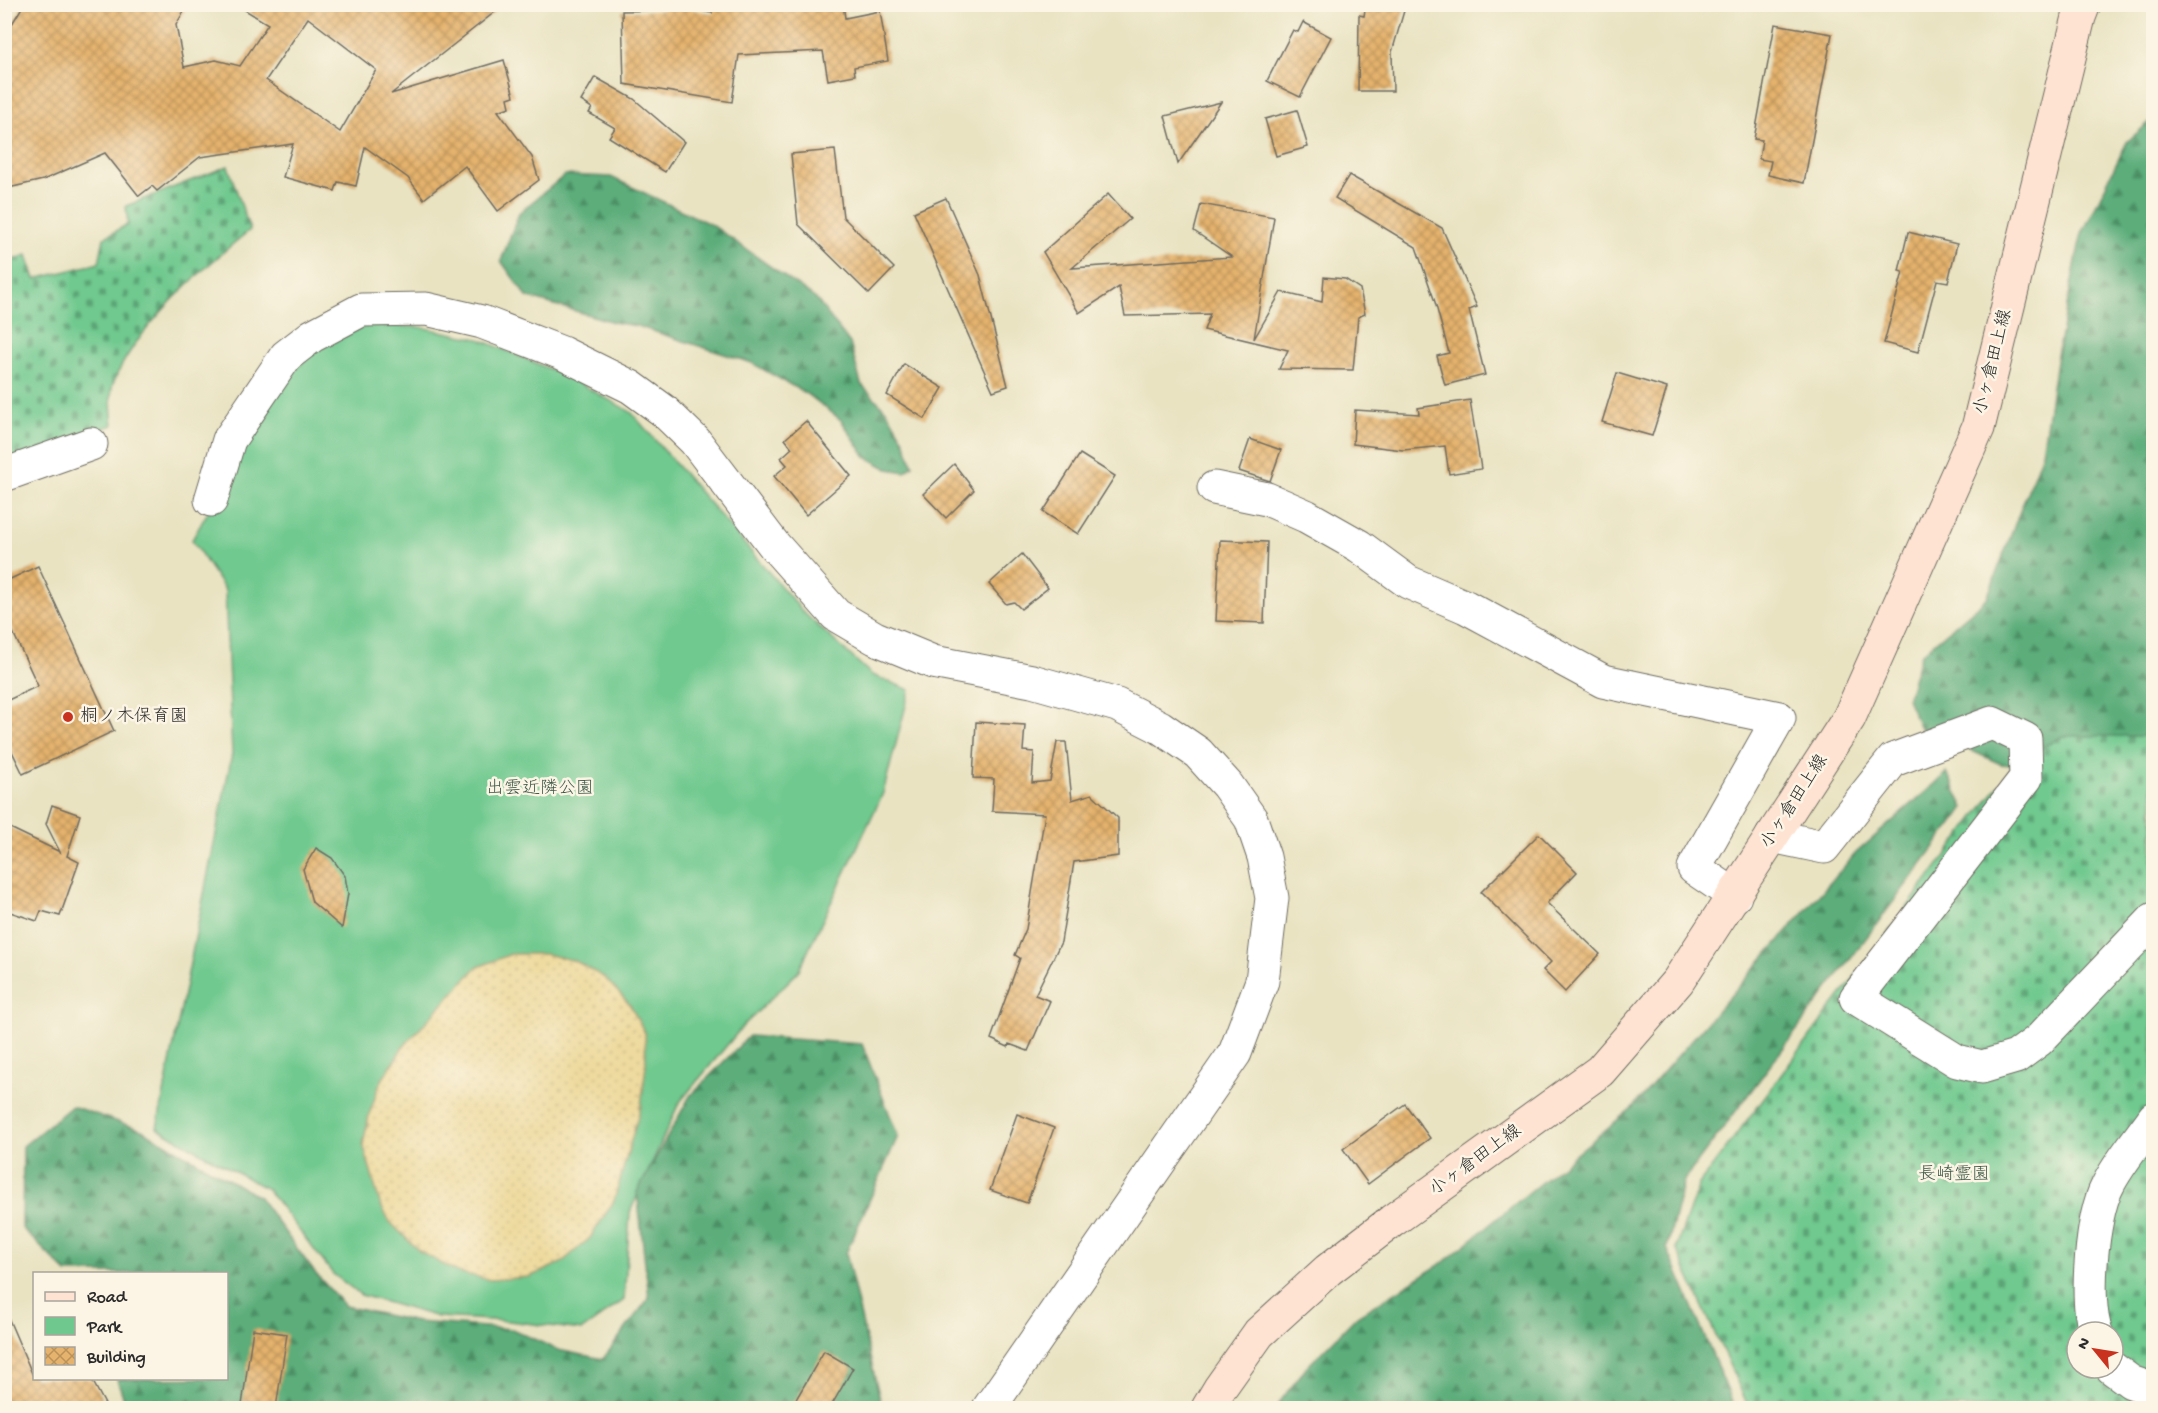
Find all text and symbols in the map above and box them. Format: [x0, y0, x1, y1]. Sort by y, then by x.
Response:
street label: 小ヶ倉田上線 [1970, 307, 2017, 417]
place label: 桐ノ木保育園 [80, 706, 188, 728]
marker: 桐ノ木保育園 [61, 710, 75, 724]
street label: 小ヶ倉田上線 [1756, 750, 1833, 853]
park label: 出雲近隣公園 [486, 778, 594, 800]
street label: 小ヶ倉田上線 [1426, 1120, 1526, 1201]
park label: 長崎霊園 [1918, 1164, 1990, 1186]
legend [33, 1272, 228, 1380]
text: Road [87, 1288, 128, 1309]
text: Park [86, 1318, 123, 1339]
north arrow [2065, 1320, 2125, 1380]
text: N [2074, 1335, 2096, 1354]
text: Building [86, 1348, 146, 1369]

